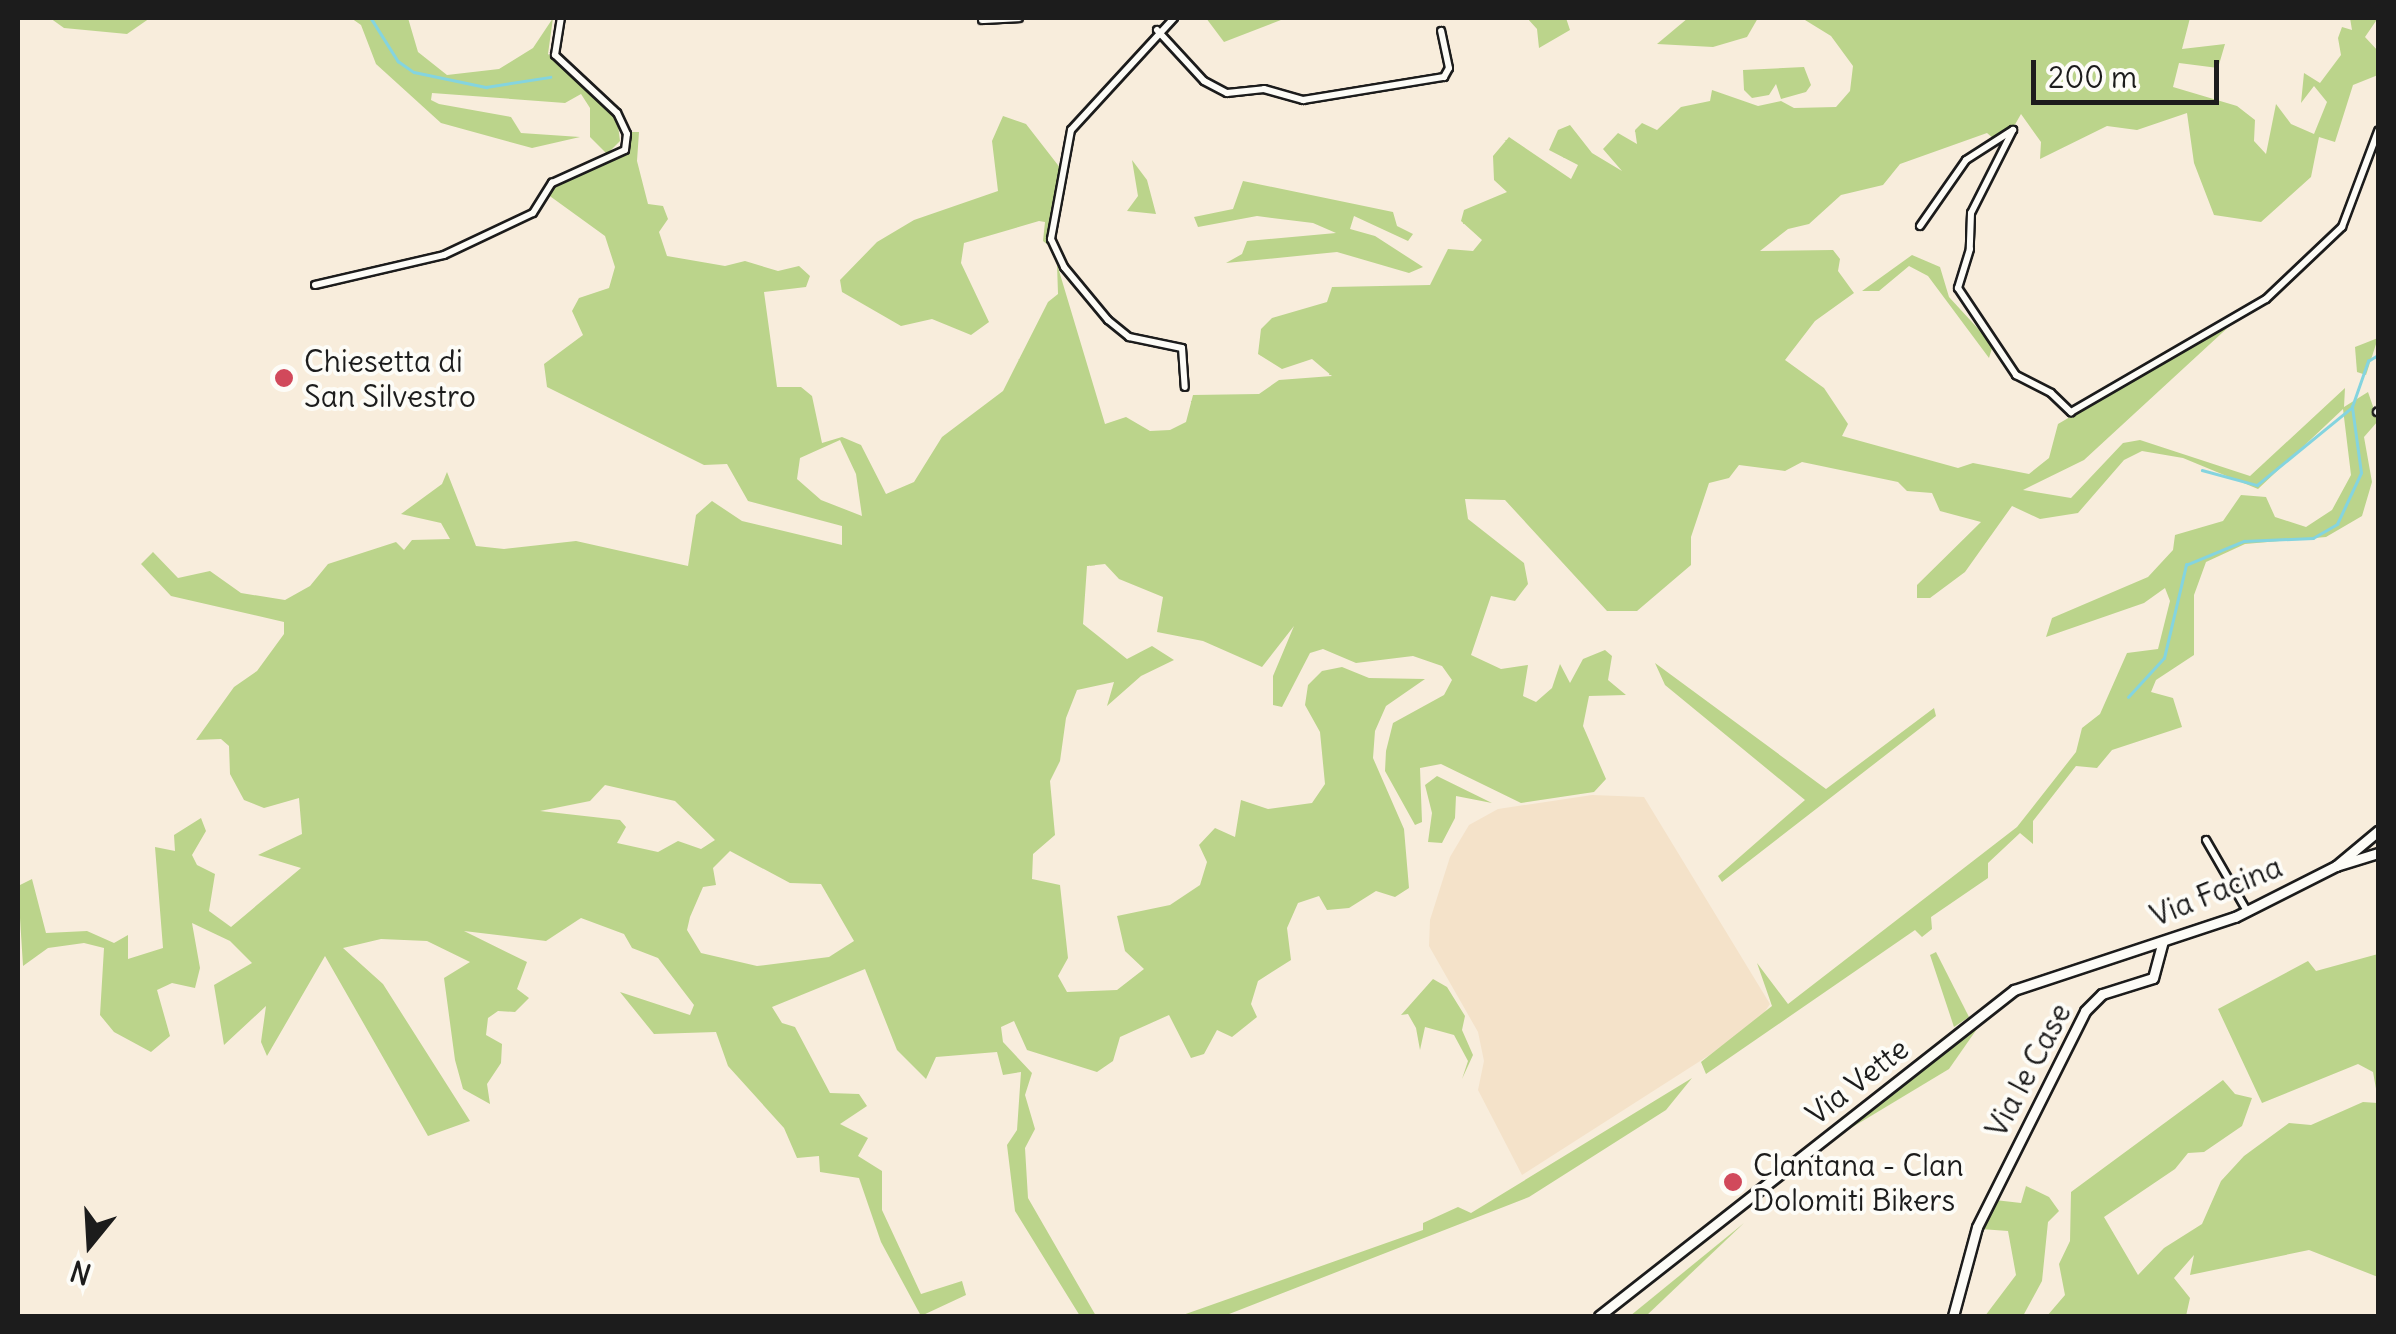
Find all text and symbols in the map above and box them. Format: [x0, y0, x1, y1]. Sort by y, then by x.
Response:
scale bar [2036, 40, 2224, 102]
text: 200 m [2048, 58, 2137, 96]
place label: Chiesetta di San Silvestro [304, 343, 476, 414]
marker: Chiesetta di San Silvestro [273, 367, 295, 389]
street label: Via Facina [2145, 848, 2287, 934]
street label: Via le Case [1978, 997, 2078, 1143]
street label: Via Vette [1799, 1030, 1915, 1132]
place label: Clantana - Clan Dolomiti Bikers [1753, 1147, 1964, 1218]
marker: Clantana - Clan Dolomiti Bikers [1722, 1171, 1744, 1193]
north arrow [40, 1194, 140, 1294]
text: N [66, 1252, 96, 1293]

